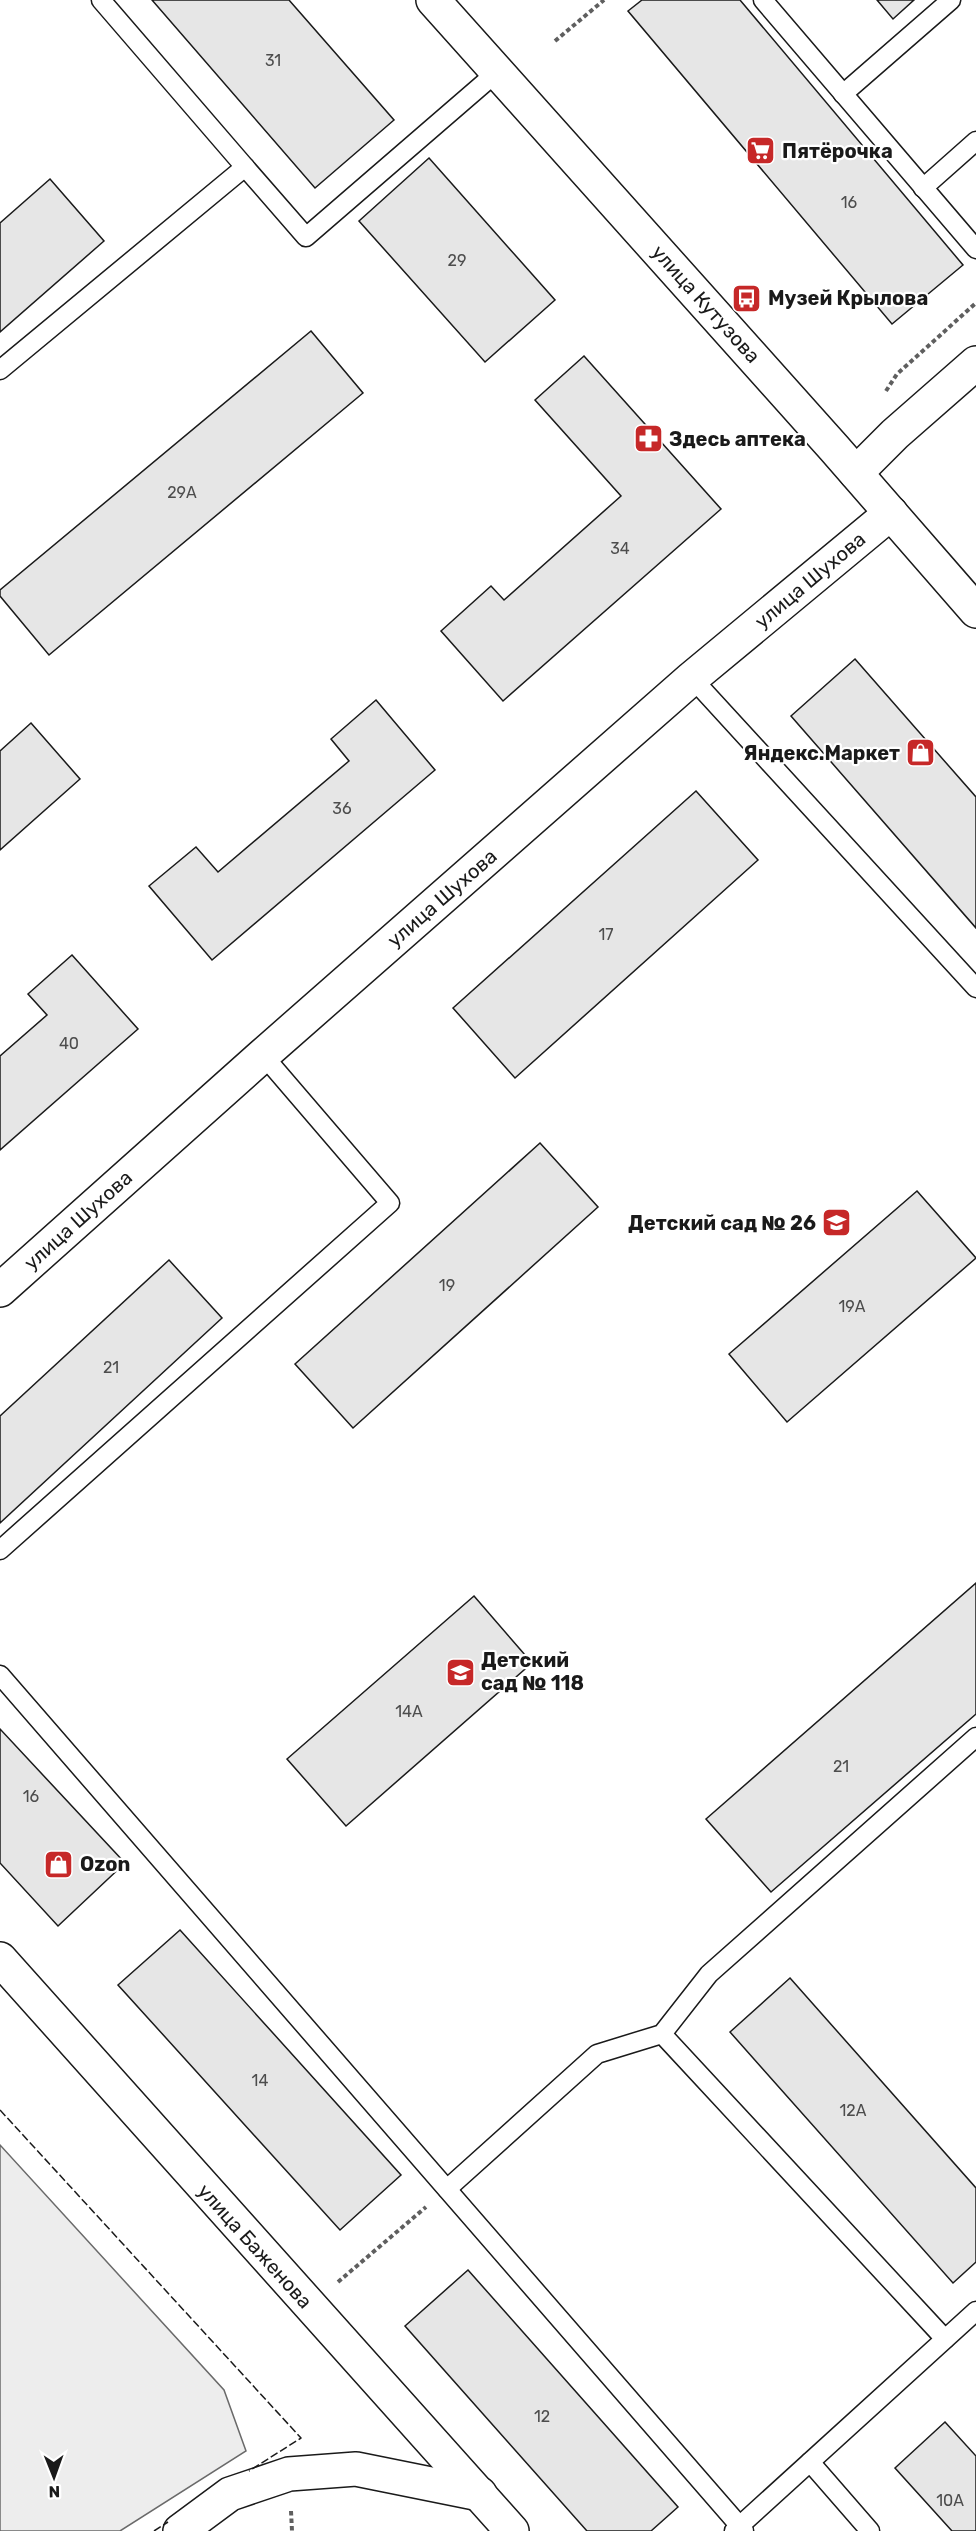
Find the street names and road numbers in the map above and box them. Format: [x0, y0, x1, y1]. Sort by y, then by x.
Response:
street label: улица Кутузова [647, 240, 765, 368]
street label: улица Шухова [750, 527, 870, 633]
street label: улица Шухова [382, 844, 502, 952]
street label: улица Шухова [19, 1165, 137, 1275]
street label: улица Баженова [193, 2179, 317, 2313]

